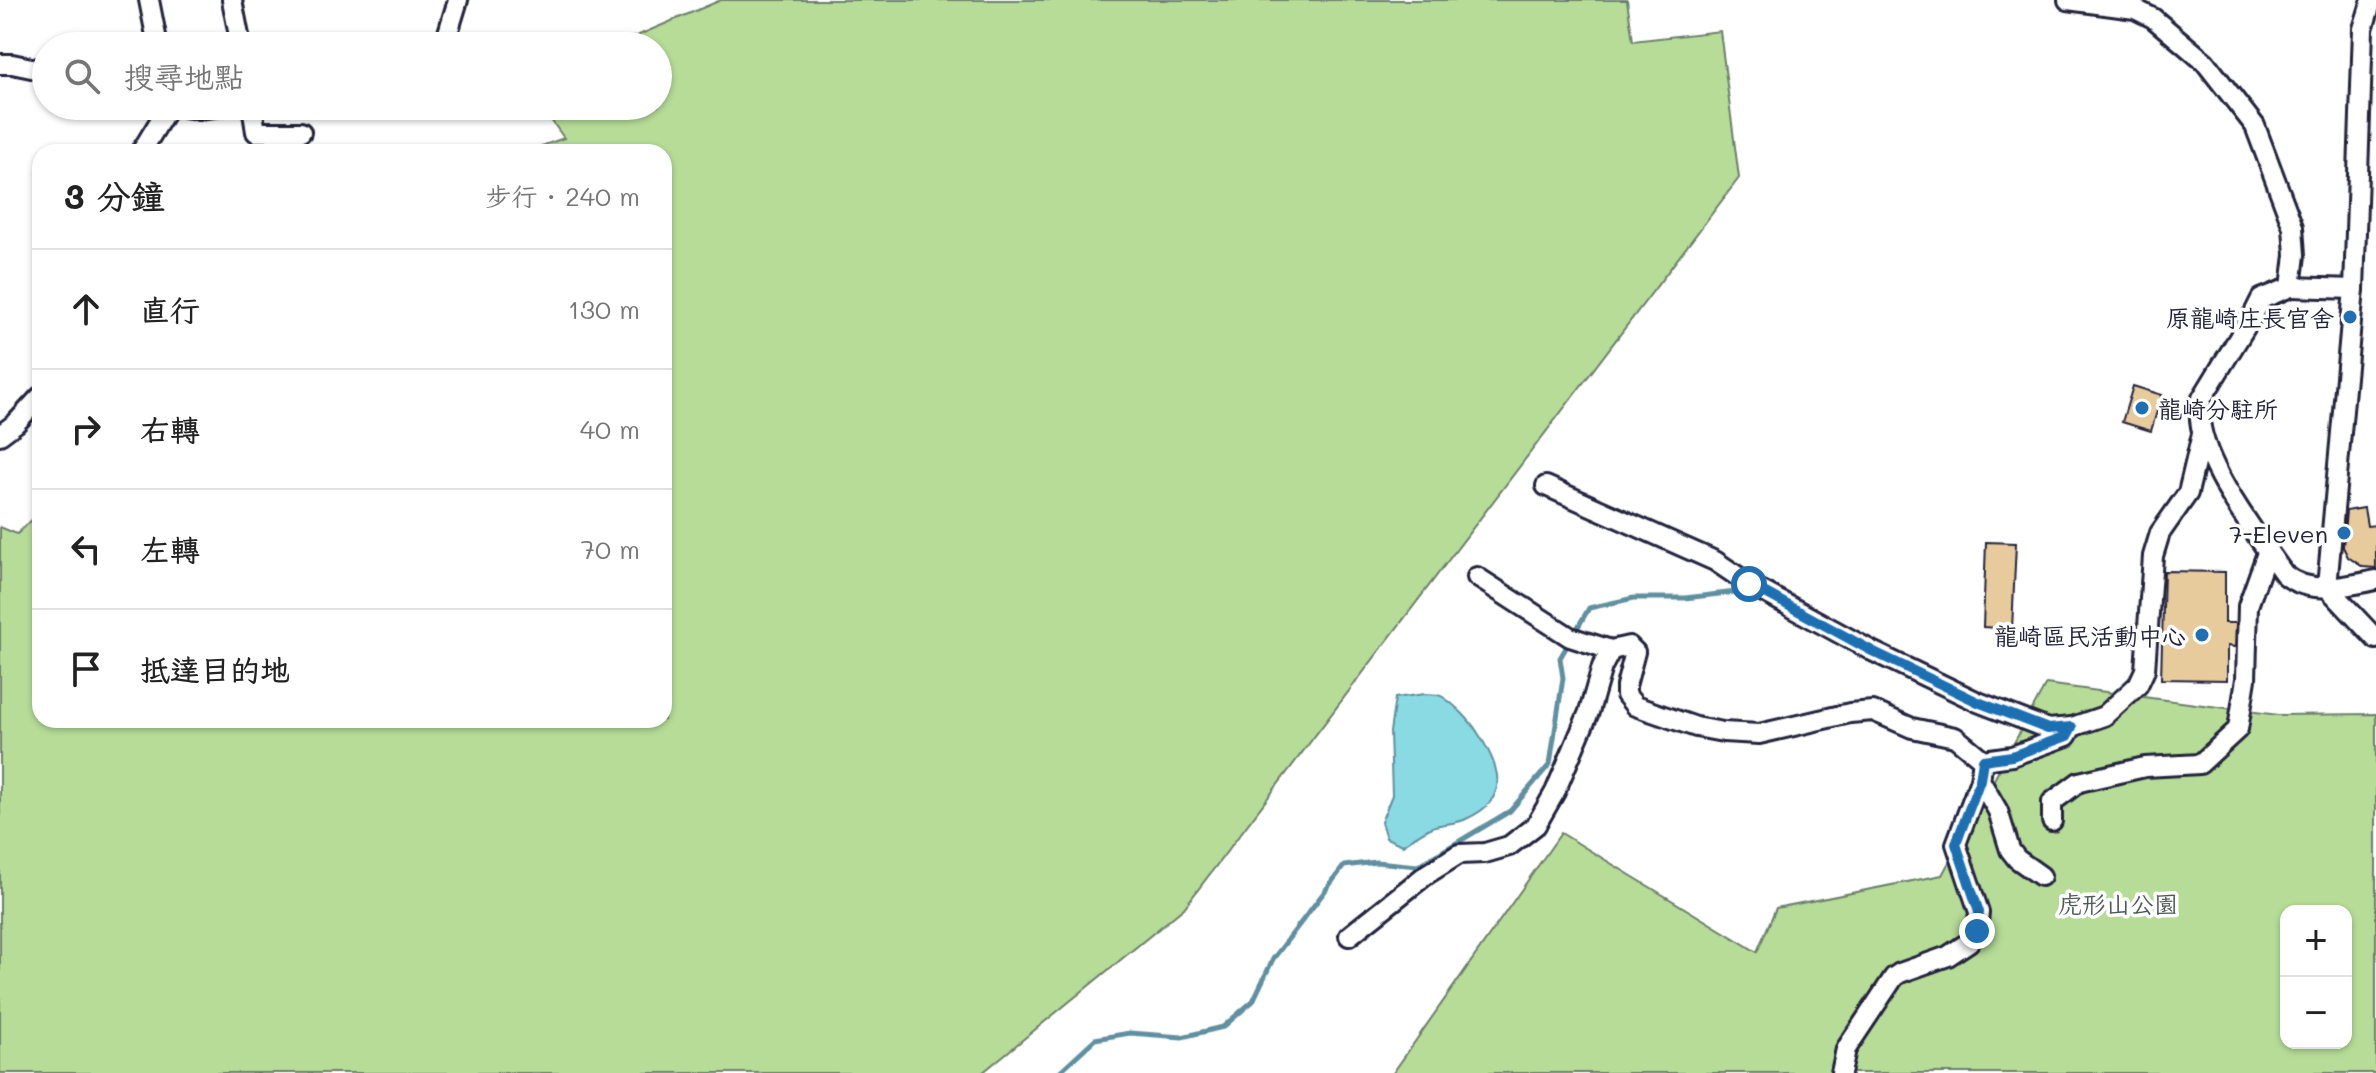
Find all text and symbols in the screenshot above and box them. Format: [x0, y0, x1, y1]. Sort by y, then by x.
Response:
search box [32, 32, 672, 120]
icon: search [60, 54, 104, 98]
text: 搜尋地點 [124, 56, 244, 96]
text: 3 分鐘 [64, 173, 165, 218]
text: 步行 · 240 m [485, 179, 640, 213]
icon: ahead [64, 287, 108, 331]
text: 直行 [140, 289, 200, 329]
text: 130 m [568, 292, 640, 326]
place label: 原龍崎庄長官舍 [2166, 302, 2334, 333]
marker: 原龍崎庄長官舍 [2341, 308, 2359, 326]
place label: 龍崎分駐所 [2158, 393, 2278, 424]
marker: 龍崎分駐所 [2133, 399, 2151, 417]
icon: right [64, 407, 108, 451]
text: 右轉 [140, 409, 200, 449]
text: 40 m [580, 412, 640, 446]
place label: 7-Eleven [2229, 518, 2328, 549]
marker: 7-Eleven [2335, 524, 2353, 542]
icon: left [64, 527, 108, 571]
text: 左轉 [140, 529, 200, 569]
text: 70 m [580, 532, 640, 566]
route start [1731, 566, 1767, 602]
place label: 龍崎區民活動中心 [1994, 620, 2186, 651]
marker: 龍崎區民活動中心 [2193, 626, 2211, 644]
icon: arrive [64, 647, 108, 691]
text: 抵達目的地 [140, 649, 290, 689]
park label: 虎形山公園 [2058, 888, 2178, 919]
map controls [2280, 905, 2352, 1049]
button: + [2280, 905, 2352, 977]
route end [1959, 913, 1995, 949]
button: − [2280, 977, 2352, 1049]

